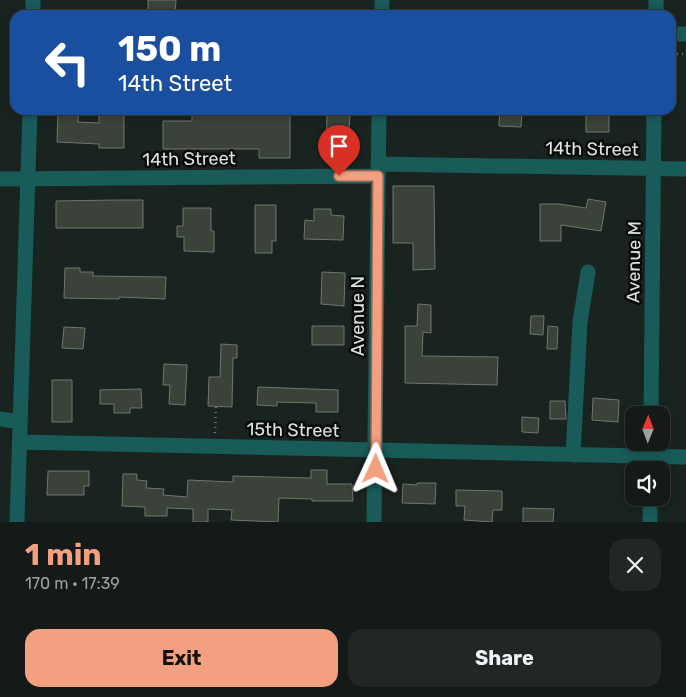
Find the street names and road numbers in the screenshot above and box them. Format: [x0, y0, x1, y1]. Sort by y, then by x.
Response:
street label: 14th Street [545, 137, 639, 161]
street label: 14th Street [142, 147, 236, 171]
street label: Avenue M [622, 221, 646, 303]
street label: Avenue N [347, 276, 369, 356]
street label: 15th Street [246, 418, 340, 442]

